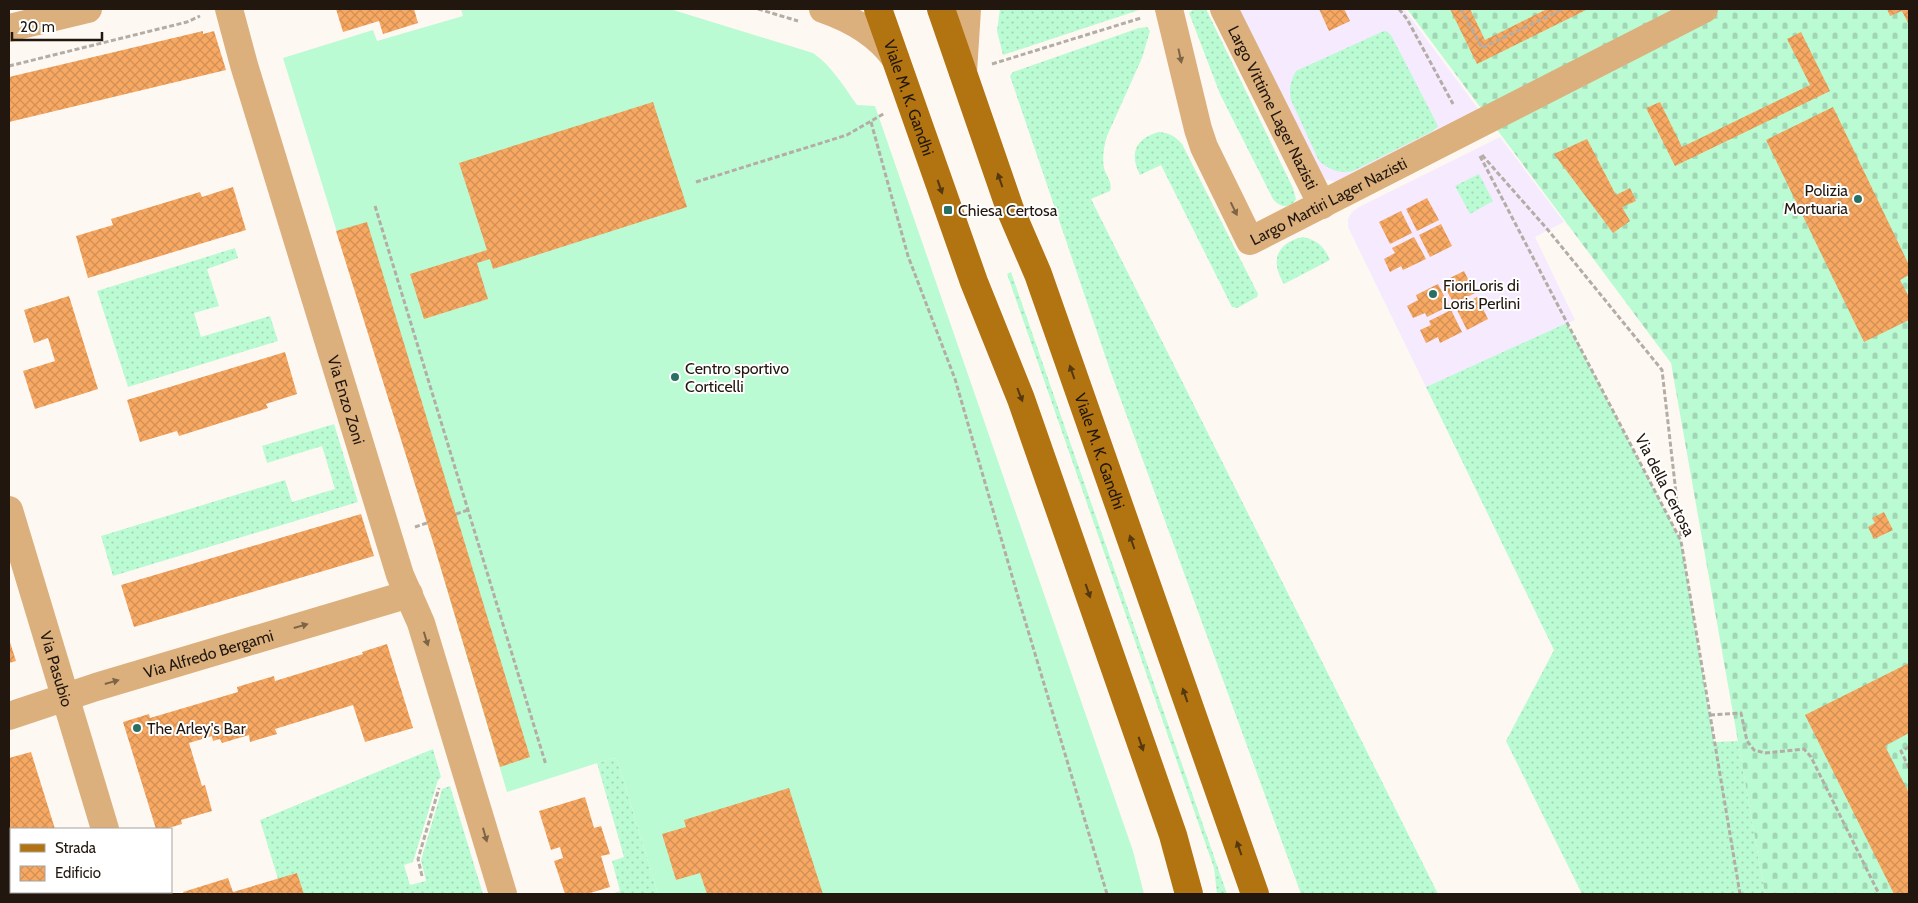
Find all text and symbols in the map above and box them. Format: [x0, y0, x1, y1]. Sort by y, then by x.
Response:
scale bar [12, 10, 102, 42]
text: 20 m [20, 18, 55, 36]
street label: Largo Vittime Lager Nazisti [1224, 22, 1322, 192]
street label: Viale M. K. Gandhi [880, 37, 938, 158]
one-way arrow [1176, 49, 1184, 64]
street label: Largo Martiri Lager Nazisti [1247, 153, 1410, 249]
one-way arrow [996, 173, 1003, 188]
one-way arrow [936, 180, 944, 195]
place label: Polizia Mortuaria [1784, 181, 1848, 218]
marker: Polizia Mortuaria [1852, 193, 1864, 205]
place label: Chiesa Certosa [958, 201, 1058, 220]
one-way arrow [1230, 201, 1238, 216]
marker: Chiesa Certosa [942, 204, 954, 216]
place label: FioriLoris di Loris Perlini [1443, 276, 1520, 313]
marker: FioriLoris di Loris Perlini [1427, 288, 1439, 300]
street label: Via Enzo Zoni [324, 353, 369, 447]
place label: Centro sportivo Corticelli [685, 359, 789, 396]
one-way arrow [1068, 364, 1076, 379]
marker: Centro sportivo Corticelli [669, 371, 681, 383]
one-way arrow [1016, 388, 1024, 402]
street label: Viale M. K. Gandhi [1071, 391, 1129, 512]
street label: Via della Certosa [1631, 431, 1699, 540]
one-way arrow [1128, 534, 1135, 549]
one-way arrow [1085, 583, 1092, 598]
one-way arrow [294, 622, 309, 630]
street label: Via Alfredo Bergami [141, 625, 275, 682]
street label: Via Pasubio [37, 629, 77, 709]
one-way arrow [423, 632, 431, 647]
one-way arrow [104, 678, 119, 686]
one-way arrow [1181, 687, 1189, 702]
place label: The Arley's Bar [147, 719, 247, 738]
marker: The Arley's Bar [131, 722, 143, 734]
one-way arrow [1138, 737, 1146, 752]
one-way arrow [482, 827, 490, 842]
legend [10, 828, 172, 893]
text: Strada [55, 839, 97, 857]
one-way arrow [1235, 841, 1242, 856]
text: Edificio [55, 864, 101, 882]

